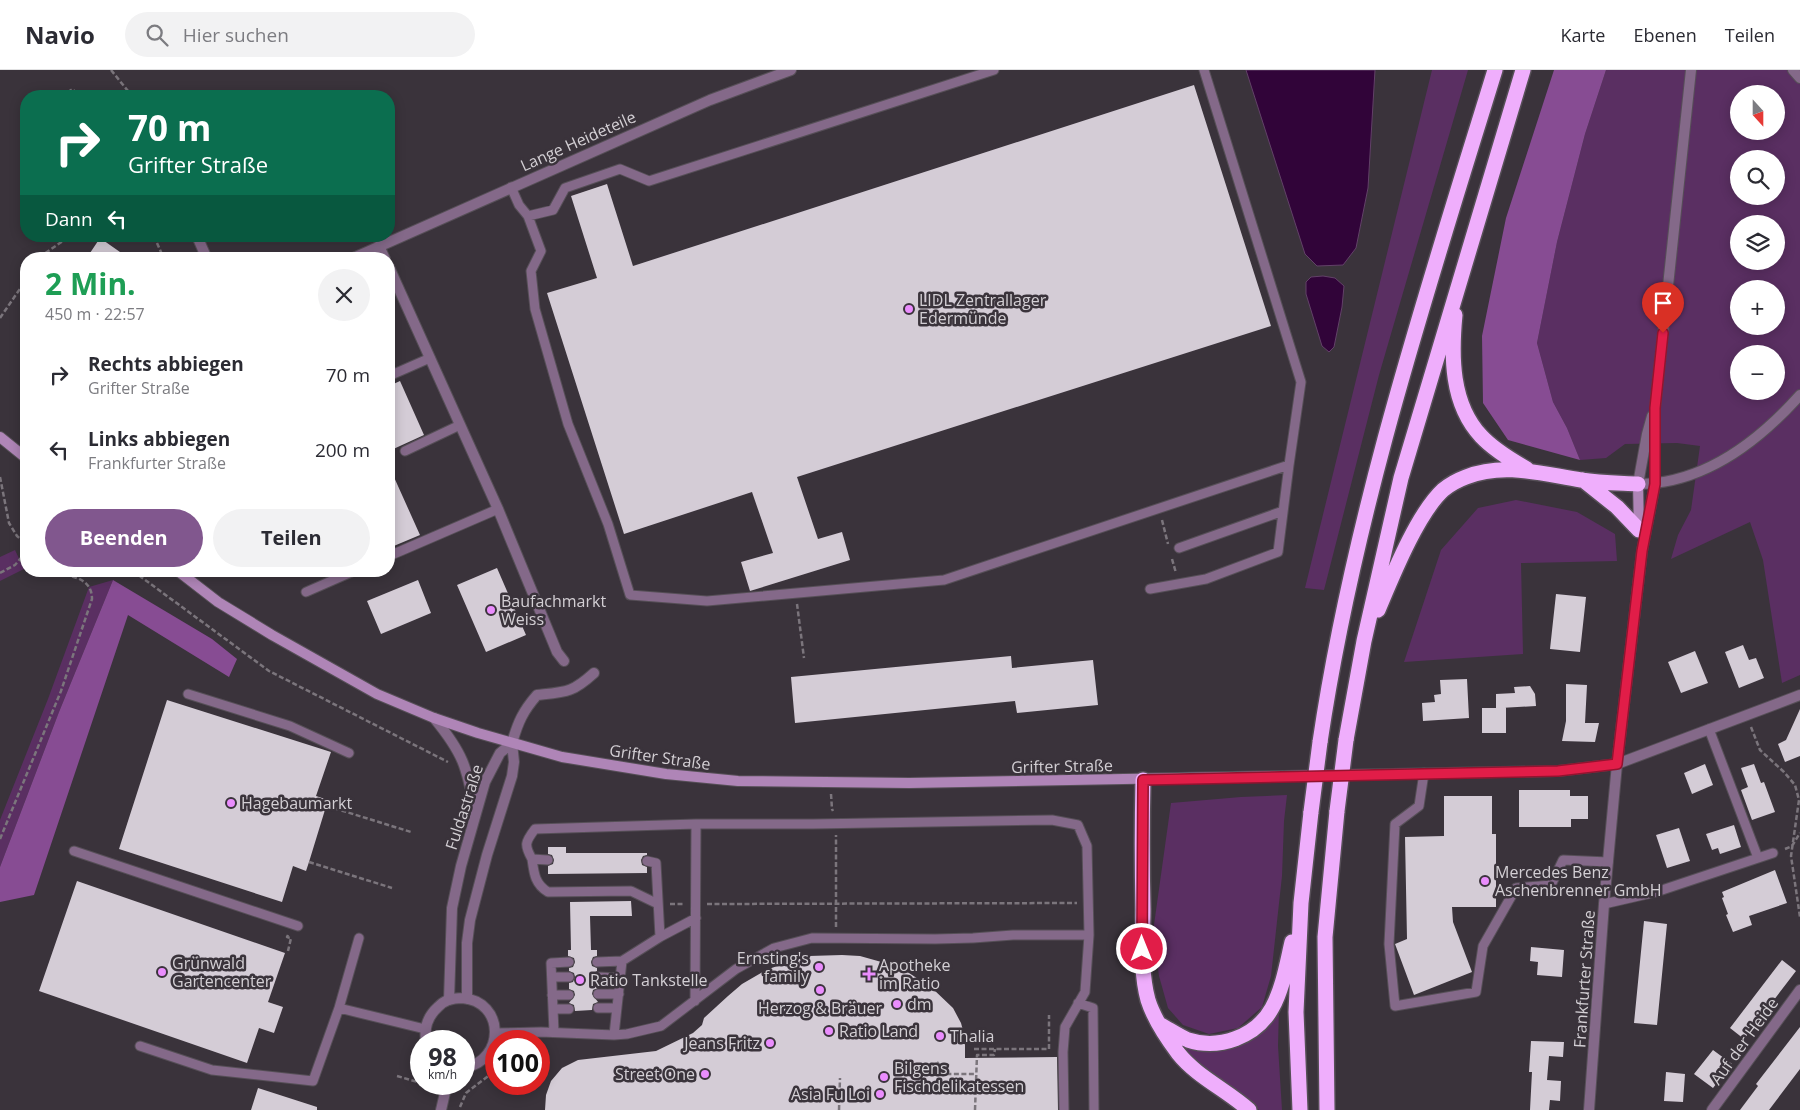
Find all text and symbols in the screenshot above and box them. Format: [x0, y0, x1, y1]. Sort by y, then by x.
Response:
search box [125, 12, 475, 57]
text: Navio [25, 18, 95, 51]
icon: search [143, 21, 171, 49]
text: Hier suchen [183, 22, 289, 48]
text: Karte [1561, 23, 1605, 47]
text: Ebenen [1633, 23, 1697, 47]
text: Teilen [1725, 23, 1775, 47]
north arrow [1730, 85, 1785, 140]
map controls [1730, 85, 1785, 400]
text: 70 m [128, 104, 211, 151]
street label: Lange Heideteile [517, 106, 639, 176]
icon: right [45, 110, 110, 175]
text: Grifter Straße [128, 149, 268, 179]
button: search [1730, 150, 1785, 205]
icon: left [103, 205, 131, 233]
text: Dann [45, 206, 93, 232]
button: layers [1730, 215, 1785, 270]
text: 2 Min. [45, 263, 136, 304]
button: close [318, 269, 370, 321]
button: + [1730, 280, 1785, 335]
pin [1642, 282, 1684, 333]
place label: LIDL Zentrallager Edermünde [919, 289, 1047, 329]
icon: arrive [1649, 289, 1677, 317]
text: 450 m · 22:57 [45, 303, 145, 325]
marker: LIDL Zentrallager Edermünde [903, 303, 915, 315]
button: − [1730, 345, 1785, 400]
text: Rechts abbiegen [88, 351, 244, 377]
icon: right [45, 361, 73, 389]
text: 70 m [326, 362, 370, 388]
text: Grifter Straße [88, 377, 190, 399]
text: Links abbiegen [88, 426, 230, 452]
icon: left [45, 436, 73, 464]
text: 200 m [315, 437, 370, 463]
text: Frankfurter Straße [88, 452, 226, 474]
button: Beenden [45, 509, 203, 567]
button: Teilen [213, 509, 370, 567]
place label: Baufachmarkt Weiss [501, 590, 606, 630]
marker: Baufachmarkt Weiss [485, 604, 497, 616]
street label: Grifter Straße [608, 739, 712, 775]
street label: Grifter Straße [1011, 754, 1113, 778]
street label: Fuldastraße [440, 762, 488, 852]
place label: Hagebaumarkt [241, 792, 353, 814]
marker: Hagebaumarkt [225, 797, 237, 809]
place label: Mercedes Benz Aschenbrenner GmbH [1495, 861, 1662, 901]
marker: Mercedes Benz Aschenbrenner GmbH [1479, 875, 1491, 887]
street label: Frankfurter Straße [1568, 909, 1600, 1049]
position arrow [1115, 922, 1167, 974]
place label: Ernsting's family [737, 947, 810, 987]
place label: Grünwald Gartencenter [172, 952, 272, 992]
place label: Apotheke im Ratio [879, 954, 950, 994]
marker: Ernsting's family [813, 961, 825, 973]
marker: Grünwald Gartencenter [156, 966, 168, 978]
marker: Apotheke im Ratio [863, 968, 875, 980]
place label: Ratio Tankstelle [590, 969, 708, 991]
marker: Ratio Tankstelle [574, 974, 586, 986]
marker: Herzog & Bräuer [814, 984, 826, 996]
place label: dm [907, 993, 932, 1015]
street label: Auf der Heide [1705, 993, 1783, 1089]
place label: Herzog & Bräuer [758, 997, 883, 1019]
marker: dm [891, 998, 903, 1010]
place label: Ratio Land [839, 1020, 918, 1042]
marker: Ratio Land [823, 1025, 835, 1037]
place label: Thalia [950, 1025, 994, 1047]
speed limit sign: 100 [485, 1030, 550, 1095]
marker: Thalia [934, 1030, 946, 1042]
place label: Jeans Fritz [682, 1032, 760, 1054]
marker: Jeans Fritz [764, 1037, 776, 1049]
text: 98 [428, 1039, 457, 1073]
place label: Bilgens Fischdelikatessen [894, 1057, 1024, 1097]
place label: Street One [615, 1063, 695, 1085]
text: km/h [428, 1066, 457, 1083]
marker: Street One [699, 1068, 711, 1080]
marker: Bilgens Fischdelikatessen [878, 1071, 890, 1083]
place label: Asia Fu Loi [791, 1083, 870, 1105]
marker: Asia Fu Loi [874, 1088, 886, 1100]

